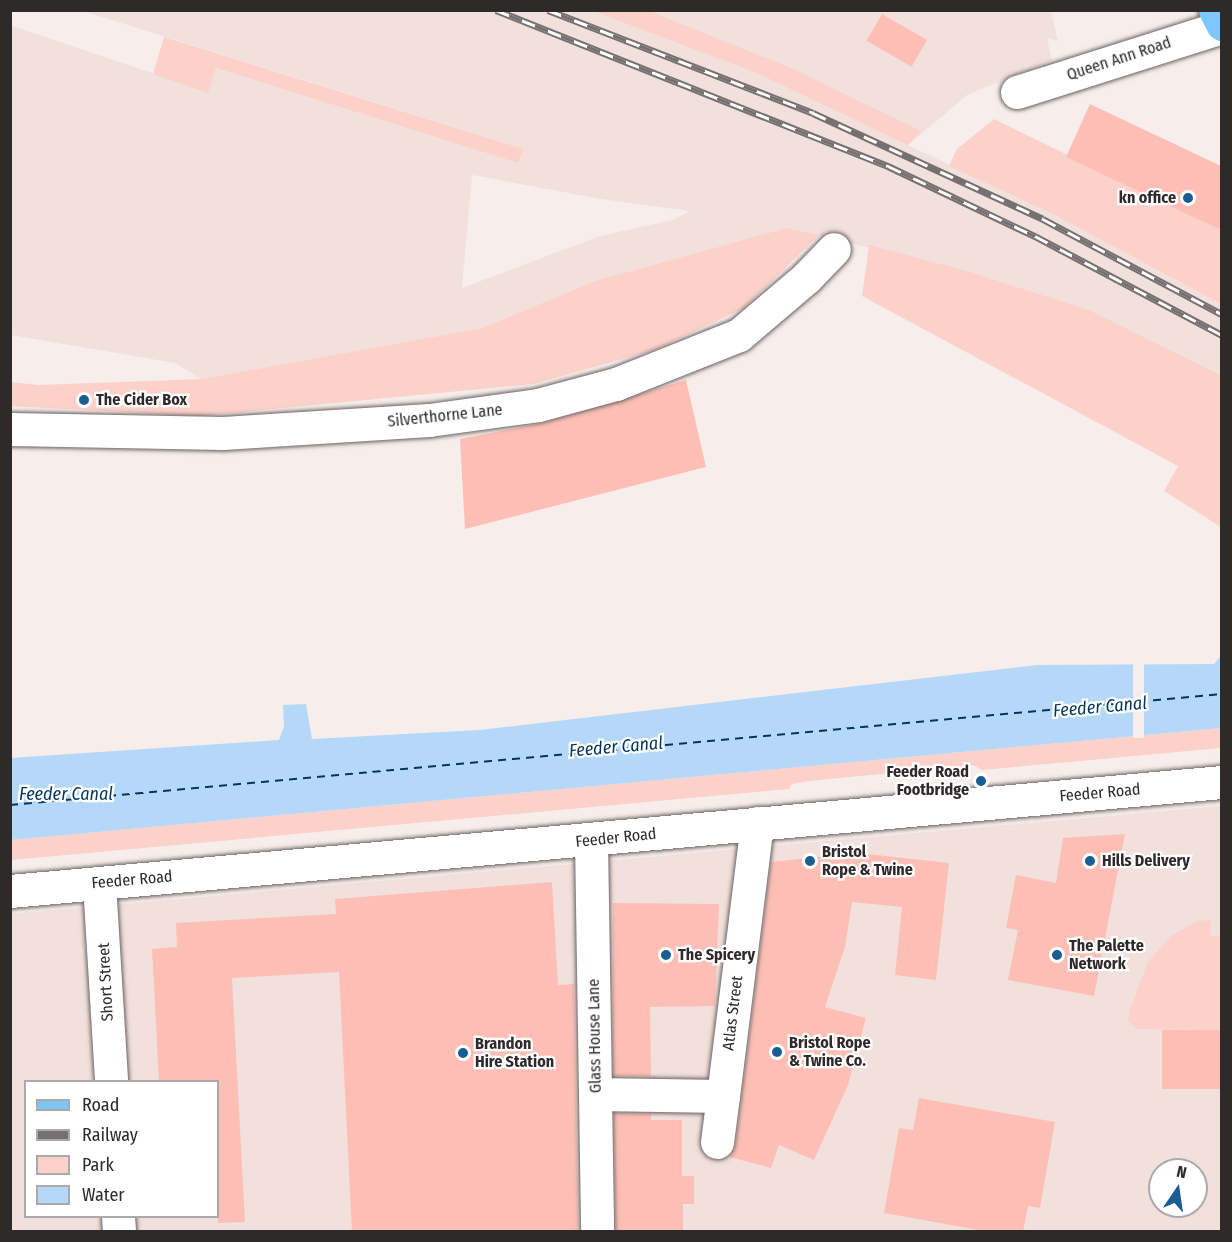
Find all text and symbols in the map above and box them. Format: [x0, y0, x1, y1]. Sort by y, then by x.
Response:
street label: Queen Ann Road [1064, 33, 1174, 85]
place label: kn office [1119, 188, 1176, 208]
marker: kn office [1181, 191, 1195, 205]
place label: The Cider Box [96, 390, 187, 410]
marker: The Cider Box [77, 393, 91, 407]
street label: Silverthorne Lane [387, 400, 503, 432]
water label: Feeder Canal [1052, 692, 1148, 722]
water label: Feeder Canal [568, 732, 664, 762]
place label: Feeder Road Footbridge [886, 762, 969, 800]
marker: Feeder Road Footbridge [974, 774, 988, 788]
street label: Feeder Road [1059, 780, 1141, 806]
water label: Feeder Canal [19, 783, 113, 805]
street label: Feeder Road [575, 824, 657, 852]
place label: Bristol Rope & Twine [822, 842, 913, 880]
place label: Hills Delivery [1102, 851, 1190, 871]
marker: Bristol Rope & Twine [803, 854, 817, 868]
marker: Hills Delivery [1083, 854, 1097, 868]
street label: Feeder Road [91, 867, 173, 893]
place label: The Palette Network [1069, 936, 1144, 974]
street label: Short Street [94, 942, 118, 1022]
place label: The Spicery [678, 945, 755, 965]
marker: The Spicery [659, 948, 673, 962]
marker: The Palette Network [1050, 948, 1064, 962]
street label: Atlas Street [719, 974, 747, 1052]
street label: Glass House Lane [584, 979, 606, 1093]
place label: Bristol Rope & Twine Co. [789, 1033, 871, 1071]
place label: Brandon Hire Station [475, 1034, 554, 1072]
marker: Bristol Rope & Twine Co. [770, 1045, 784, 1059]
marker: Brandon Hire Station [456, 1046, 470, 1060]
legend [24, 1080, 219, 1218]
text: Road [82, 1094, 119, 1116]
text: Railway [82, 1124, 138, 1146]
text: Park [82, 1154, 114, 1176]
north arrow [1148, 1158, 1208, 1218]
text: N [1175, 1162, 1189, 1182]
text: Water [82, 1184, 125, 1206]

